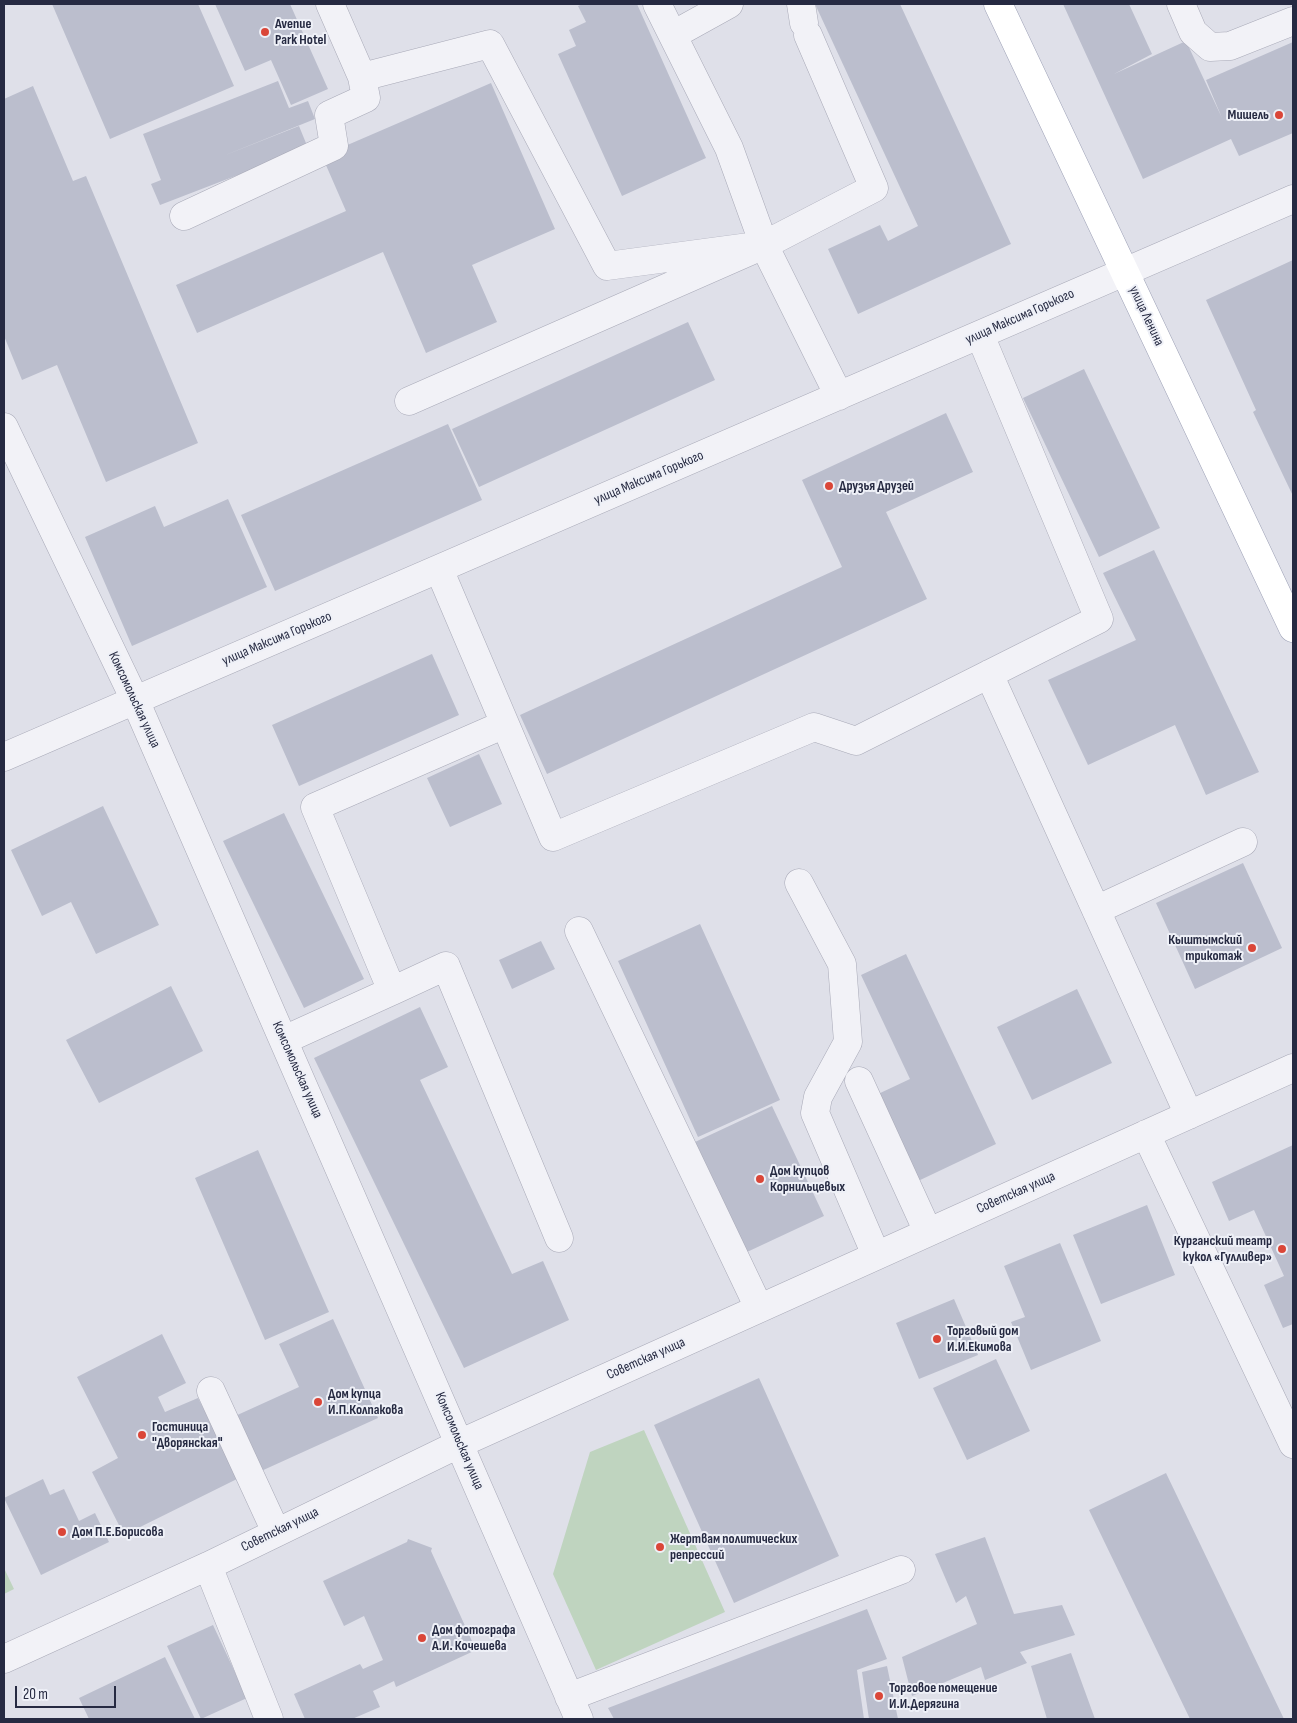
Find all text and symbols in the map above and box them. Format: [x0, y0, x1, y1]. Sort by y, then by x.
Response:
place label: Avenue Park Hotel [275, 16, 326, 48]
marker: Avenue Park Hotel [259, 26, 271, 38]
place label: Мишель [1228, 107, 1269, 123]
marker: Мишель [1273, 109, 1285, 121]
street label: улица Ленина [1125, 283, 1167, 349]
street label: улица Максима Горького [963, 285, 1077, 349]
street label: улица Максима Горького [592, 447, 706, 509]
place label: Друзья Друзей [839, 478, 914, 494]
marker: Друзья Друзей [823, 480, 835, 492]
street label: улица Максима Горького [220, 608, 334, 670]
street label: Комсомольская улица [104, 649, 164, 751]
place label: Кыштымский трикотаж [1168, 932, 1242, 964]
marker: Кыштымский трикотаж [1246, 942, 1258, 954]
street label: Комсомольская улица [268, 1019, 326, 1121]
place label: Дом купцов Корнильцевых [770, 1163, 845, 1196]
street label: Советская улица [974, 1168, 1058, 1218]
marker: Дом купцов Корнильцевых [754, 1173, 766, 1185]
place label: Курганский театр кукол «Гулливер» [1174, 1233, 1272, 1266]
marker: Курганский театр кукол «Гулливер» [1276, 1243, 1288, 1255]
place label: Торговый дом И.И.Екимова [947, 1323, 1018, 1355]
marker: Торговый дом И.И.Екимова [931, 1333, 943, 1345]
street label: Советская улица [604, 1334, 688, 1384]
place label: Дом купца И.П.Колпакова [328, 1386, 403, 1418]
street label: Комсомольская улица [431, 1390, 487, 1492]
marker: Дом купца И.П.Колпакова [312, 1396, 324, 1408]
place label: Гостиница "Дворянская" [152, 1419, 222, 1451]
marker: Гостиница "Дворянская" [136, 1429, 148, 1441]
street label: Советская улица [238, 1504, 322, 1556]
place label: Дом П.Е.Борисова [72, 1524, 163, 1540]
marker: Дом П.Е.Борисова [56, 1526, 68, 1538]
place label: Жертвам политических репрессий [670, 1531, 797, 1564]
marker: Жертвам политических репрессий [654, 1541, 666, 1553]
place label: Дом фотографа А.И. Кочешева [432, 1622, 516, 1654]
marker: Дом фотографа А.И. Кочешева [416, 1632, 428, 1644]
scale bar [18, 1676, 119, 1708]
place label: Торговое помещение И.И.Дерягина [889, 1680, 998, 1712]
text: 20 m [23, 1685, 48, 1704]
marker: Торговое помещение И.И.Дерягина [873, 1690, 885, 1702]

